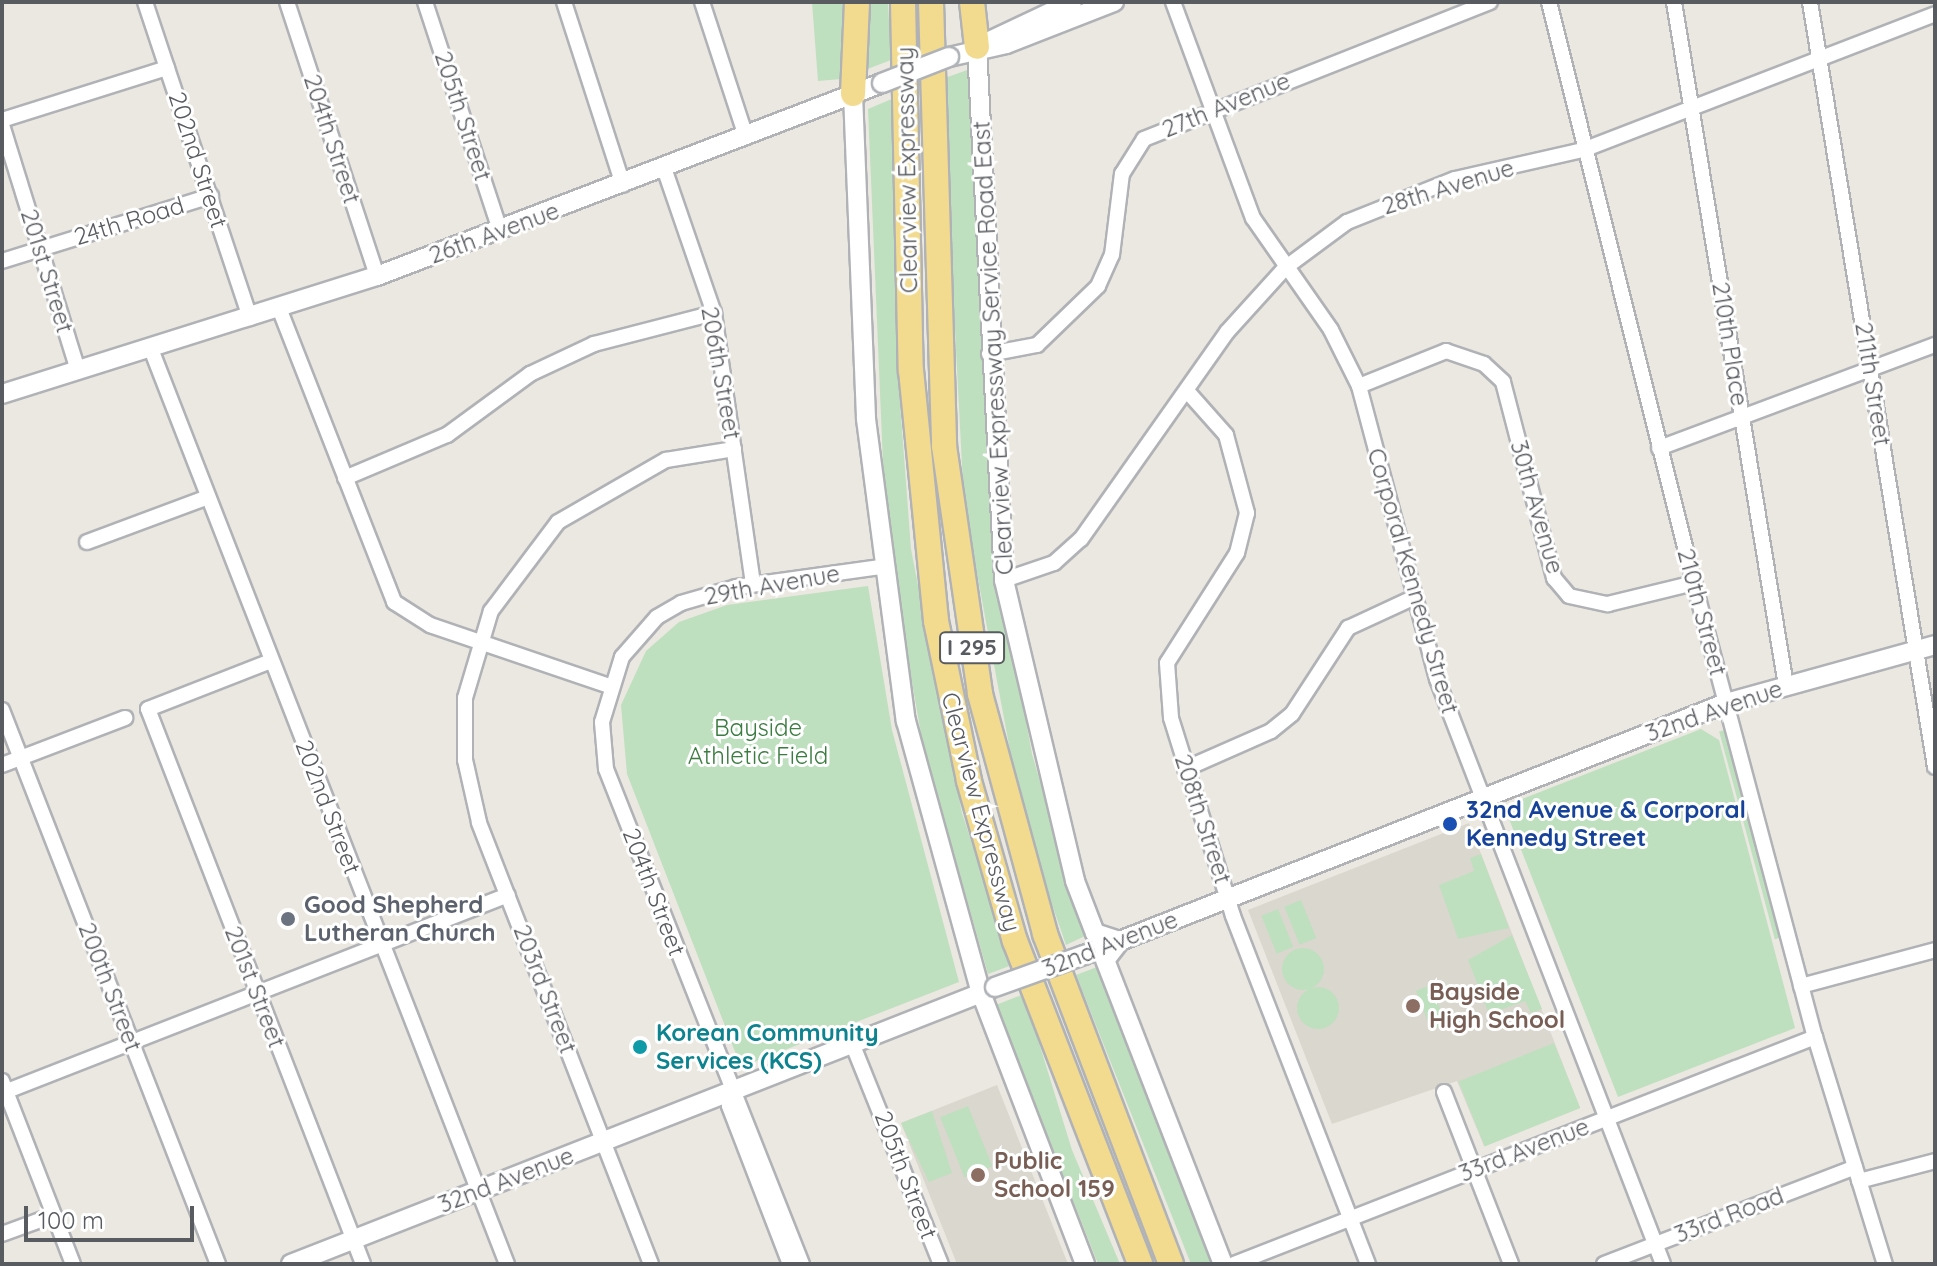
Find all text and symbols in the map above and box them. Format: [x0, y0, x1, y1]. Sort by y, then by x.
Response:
street label: Clearview Expressway [890, 47, 924, 293]
street label: 205th Street [429, 48, 497, 184]
street label: 27th Avenue [1158, 66, 1294, 144]
street label: 204th Street [298, 71, 366, 207]
street label: 202nd Street [162, 88, 234, 232]
street label: Clearview Expressway Service Road East [967, 120, 1019, 576]
street label: 28th Avenue [1378, 153, 1518, 221]
street label: 24th Road [71, 191, 187, 251]
street label: 26th Avenue [425, 196, 563, 270]
street label: 201st Street [15, 206, 79, 336]
street label: 210th Place [1706, 280, 1754, 408]
street label: 206th Street [695, 304, 747, 442]
street label: 211th Street [1849, 320, 1897, 448]
street label: 30th Avenue [1504, 437, 1570, 577]
street label: Corporal Kennedy Street [1361, 445, 1465, 717]
street label: 210th Street [1671, 545, 1733, 679]
street label: 29th Avenue [702, 559, 842, 611]
road number: I 295 [938, 630, 1006, 666]
street label: 32nd Avenue [1642, 674, 1786, 748]
street label: Clearview Expressway [935, 689, 1027, 935]
park label: Bayside Athletic Field [688, 714, 828, 770]
street label: 202nd Street [289, 736, 367, 878]
street label: 208th Street [1169, 751, 1237, 887]
place label: 32nd Avenue & Corporal Kennedy Street [1466, 796, 1746, 852]
marker: 32nd Avenue & Corporal Kennedy Street [1441, 815, 1459, 833]
street label: 204th Street [617, 824, 691, 960]
place label: Good Shepherd Lutheran Church [304, 891, 495, 947]
street label: 32nd Avenue [1038, 905, 1182, 983]
marker: Good Shepherd Lutheran Church [279, 910, 297, 928]
street label: 200th Street [72, 918, 148, 1056]
street label: 203rd Street [507, 921, 583, 1057]
street label: 201st Street [219, 922, 291, 1052]
place label: Bayside High School [1429, 978, 1565, 1034]
marker: Bayside High School [1404, 997, 1422, 1015]
place label: Korean Community Services (KCS) [656, 1019, 879, 1075]
marker: Korean Community Services (KCS) [631, 1038, 649, 1056]
street label: 205th Street [868, 1107, 944, 1243]
street label: 33rd Avenue [1455, 1112, 1593, 1188]
street label: 32nd Avenue [434, 1141, 578, 1219]
place label: Public School 159 [994, 1147, 1115, 1203]
marker: Public School 159 [969, 1166, 987, 1184]
street label: 33rd Road [1670, 1181, 1788, 1249]
scale bar [28, 1190, 198, 1240]
text: 100 m [38, 1205, 104, 1235]

